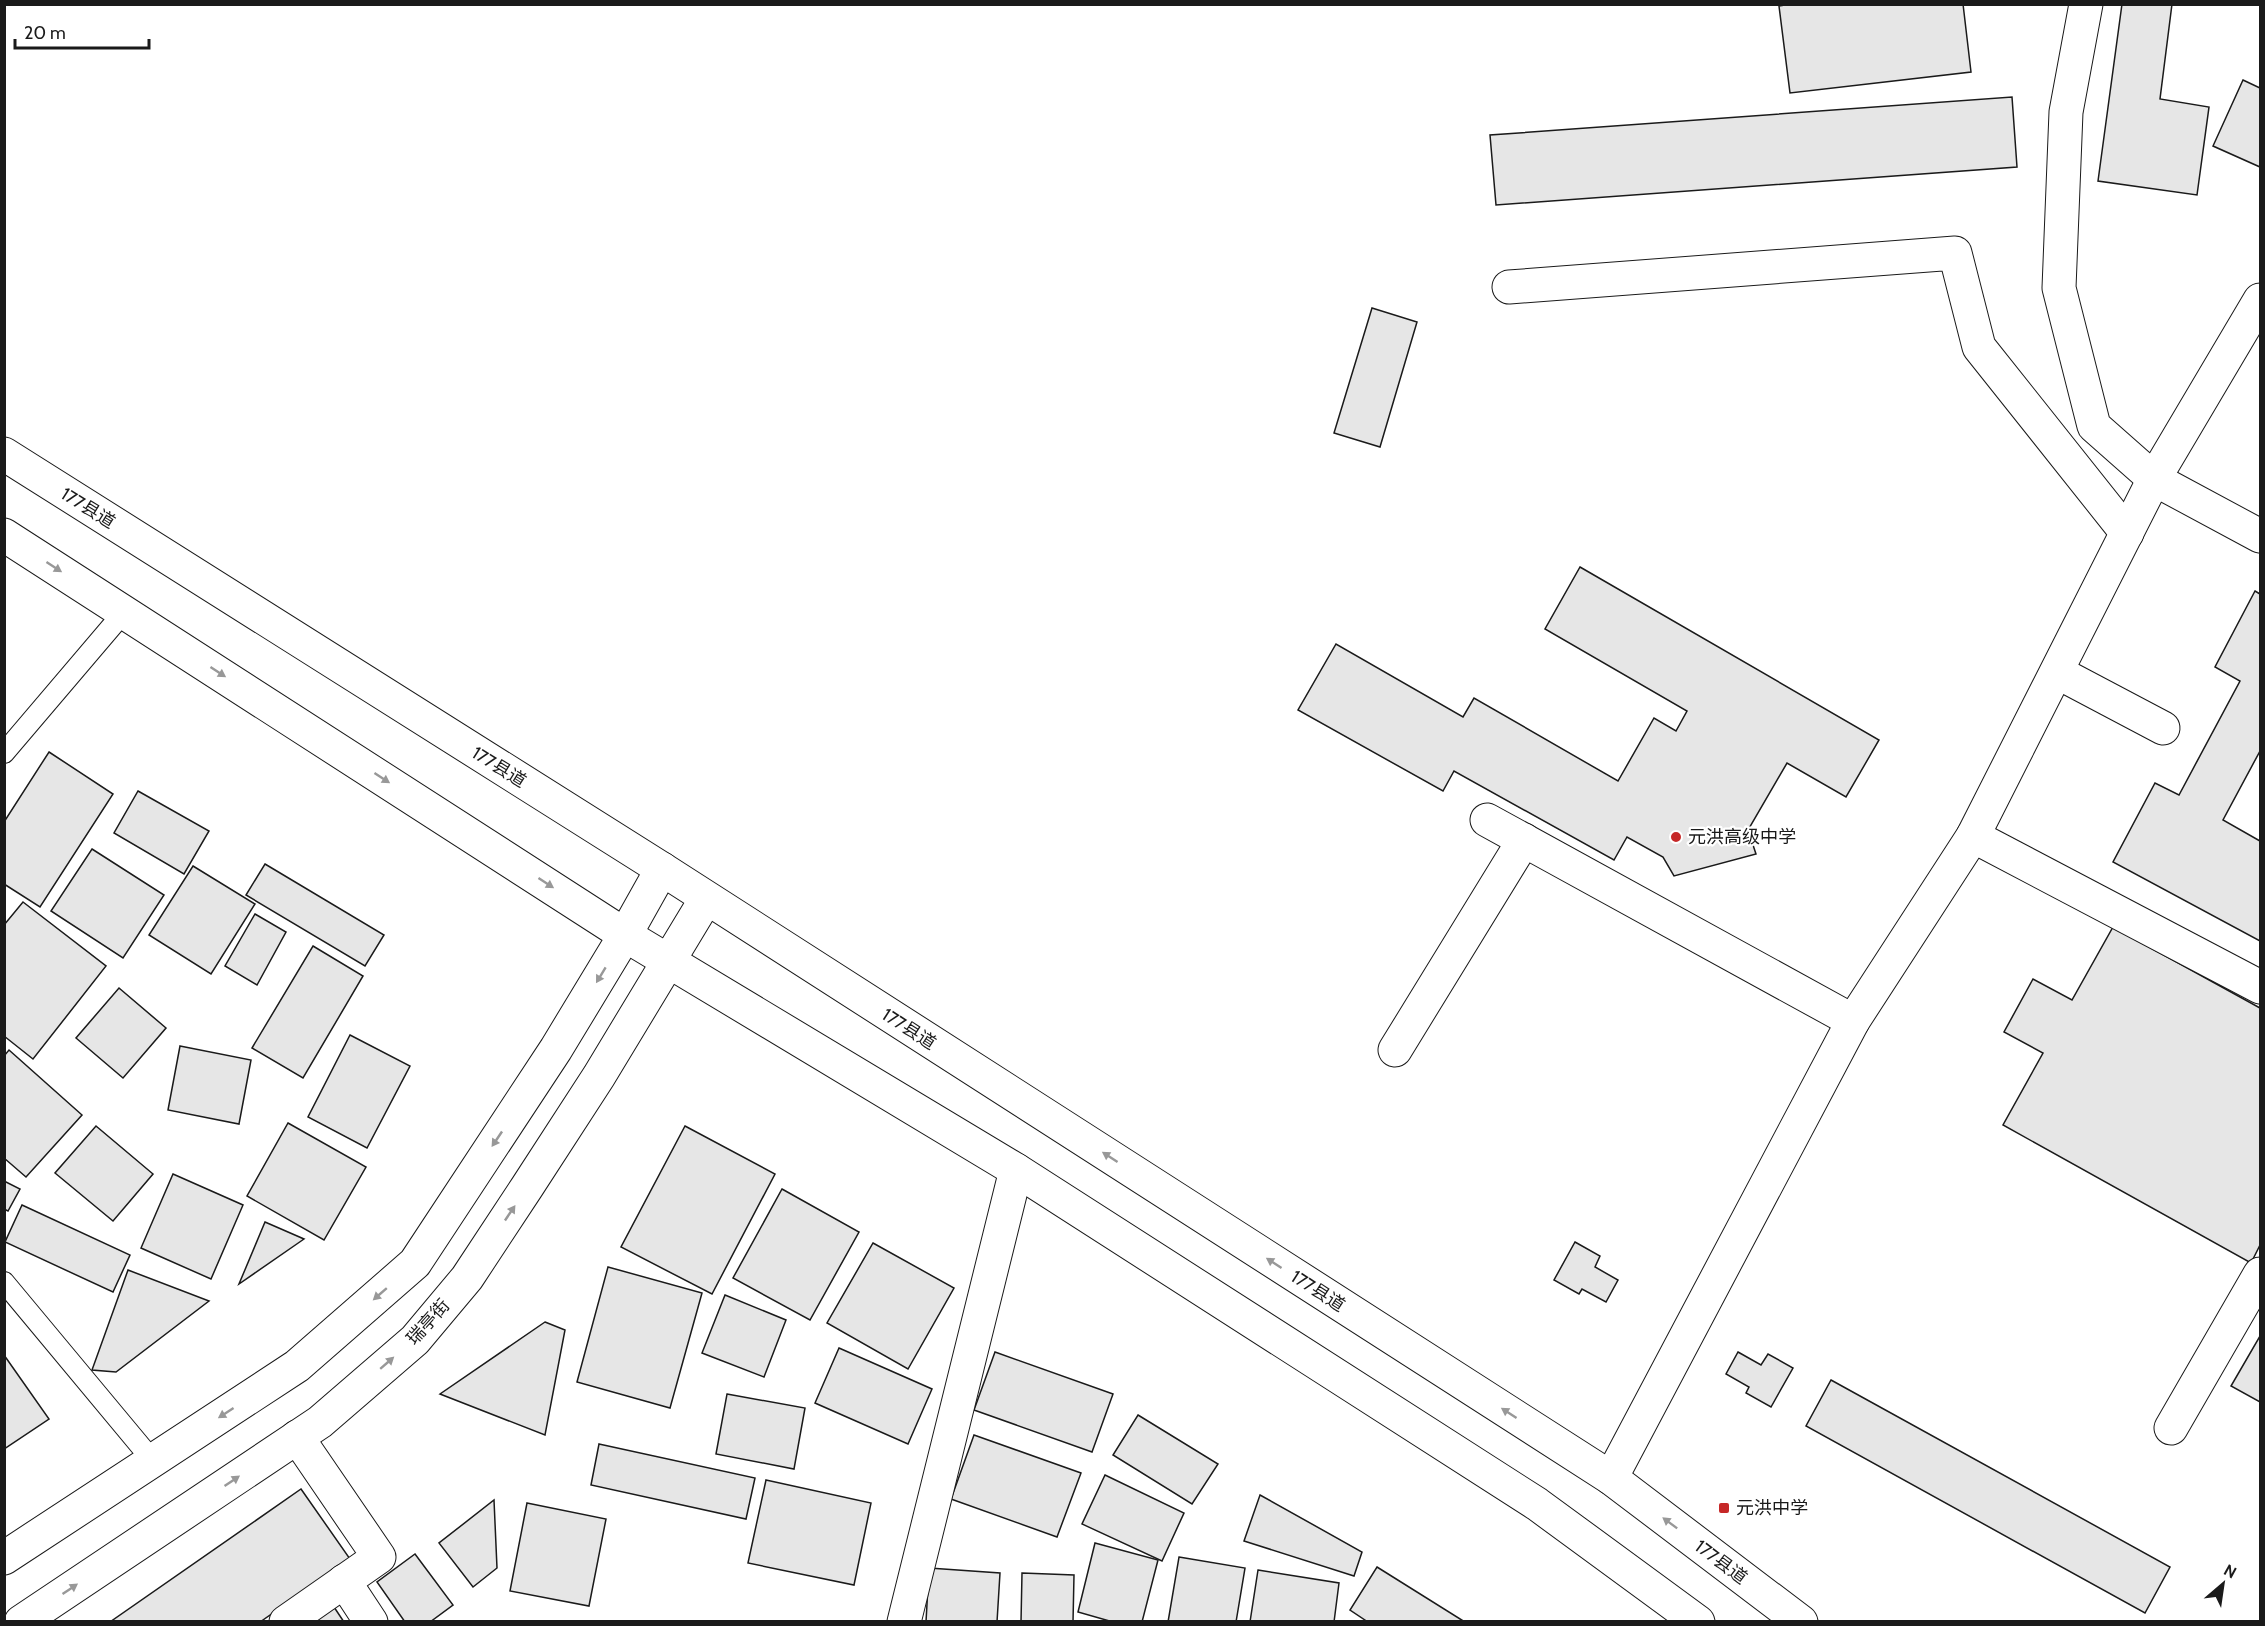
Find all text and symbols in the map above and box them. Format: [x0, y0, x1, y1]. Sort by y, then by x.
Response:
scale bar [15, 12, 148, 50]
text: 20 m [24, 22, 66, 44]
street label: 177县道 [57, 483, 119, 533]
one-way arrow [45, 561, 62, 572]
one-way arrow [209, 667, 226, 678]
street label: 177县道 [468, 742, 530, 792]
one-way arrow [373, 772, 390, 783]
place label: 元洪高级中学 [1688, 826, 1796, 848]
marker: 元洪高级中学 [1669, 830, 1683, 844]
one-way arrow [537, 878, 554, 889]
one-way arrow [596, 967, 607, 983]
street label: 177县道 [878, 1003, 940, 1055]
one-way arrow [491, 1131, 503, 1147]
one-way arrow [1102, 1152, 1118, 1163]
one-way arrow [505, 1205, 516, 1221]
one-way arrow [1266, 1257, 1282, 1268]
street label: 177县道 [1287, 1265, 1349, 1317]
one-way arrow [373, 1287, 388, 1300]
street label: 瑞亭街 [402, 1295, 454, 1349]
one-way arrow [380, 1356, 395, 1370]
one-way arrow [218, 1407, 234, 1419]
one-way arrow [1501, 1408, 1517, 1419]
one-way arrow [224, 1475, 240, 1487]
place label: 元洪中学 [1736, 1497, 1808, 1519]
marker: 元洪中学 [1717, 1501, 1731, 1515]
one-way arrow [1662, 1517, 1678, 1529]
street label: 177县道 [1690, 1535, 1752, 1589]
north arrow [2193, 1554, 2253, 1614]
text: N [2220, 1560, 2240, 1582]
one-way arrow [62, 1584, 78, 1595]

